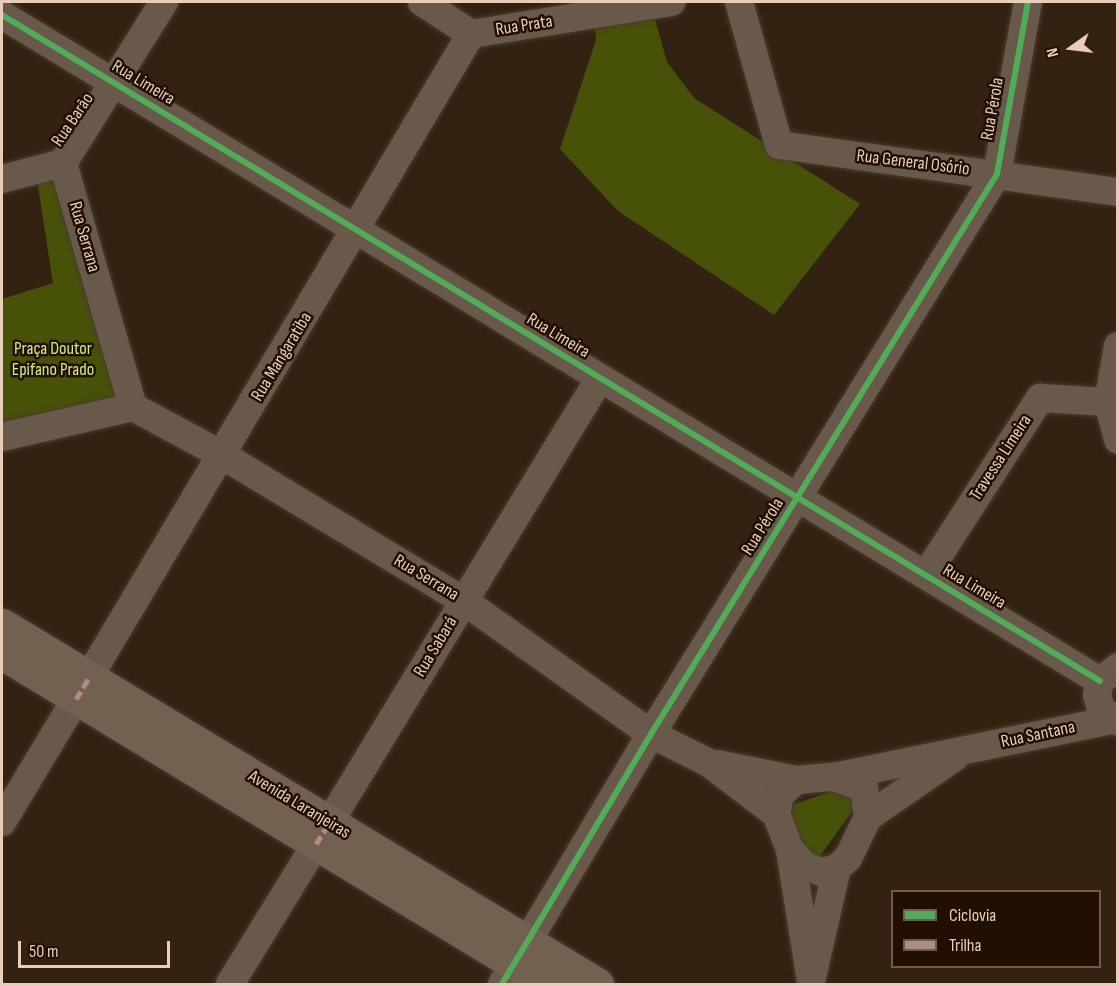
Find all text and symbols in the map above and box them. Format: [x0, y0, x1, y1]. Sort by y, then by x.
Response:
street label: Rua Prata [494, 11, 554, 41]
north arrow [1041, 18, 1101, 78]
text: N [1043, 46, 1063, 59]
street label: Rua Limeira [108, 56, 178, 110]
street label: Rua Pérola [977, 76, 1009, 142]
street label: Rua Barão [47, 89, 99, 151]
street label: Rua General Osório [855, 145, 971, 181]
street label: Rua Serrana [64, 199, 104, 275]
street label: Rua Mangaratiba [247, 309, 317, 405]
street label: Rua Limeira [523, 309, 593, 363]
park label: Praça Doutor Epifano Prado [12, 339, 94, 382]
street label: Travessa Limeira [965, 411, 1037, 505]
street label: Rua Pérola [737, 495, 789, 559]
street label: Rua Serrana [390, 550, 462, 606]
street label: Rua Limeira [939, 560, 1009, 614]
street label: Rua Sabará [410, 613, 462, 681]
street label: Rua Santana [999, 717, 1077, 753]
street label: Avenida Laranjeiras [244, 766, 354, 844]
legend [891, 890, 1101, 968]
text: Ciclovia [949, 905, 996, 926]
scale bar [21, 929, 172, 967]
text: Trilha [949, 935, 981, 956]
text: 50 m [29, 941, 59, 962]

